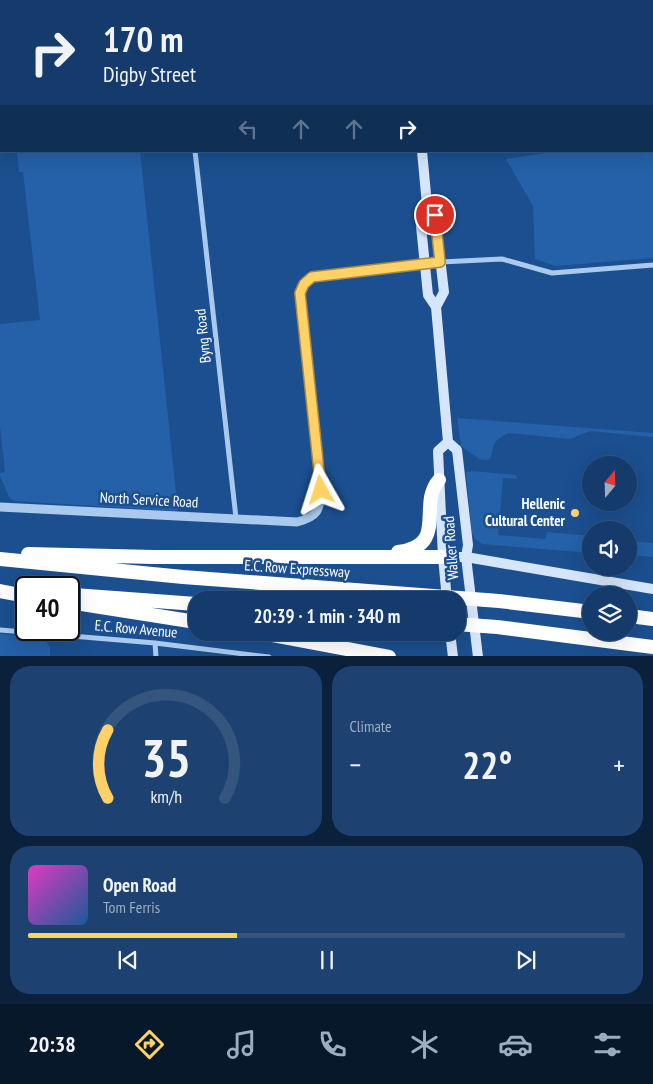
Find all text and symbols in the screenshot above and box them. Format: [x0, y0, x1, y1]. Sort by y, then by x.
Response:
text: 170 m [103, 16, 184, 62]
icon: right [20, 20, 85, 85]
text: Digby Street [103, 60, 196, 88]
icon: left [234, 115, 262, 143]
icon: ahead [287, 115, 315, 143]
icon: ahead [340, 115, 368, 143]
icon: right [393, 115, 421, 143]
pin [414, 194, 456, 236]
icon: arrive [421, 201, 449, 229]
street label: Byng Road [190, 308, 215, 364]
north arrow [582, 456, 638, 511]
map controls [582, 456, 637, 641]
position arrow [294, 463, 346, 515]
street label: North Service Road [99, 487, 199, 512]
place label: Hellenic Cultural Center [485, 494, 566, 530]
marker: Hellenic Cultural Center [569, 507, 581, 519]
street label: Walker Road [439, 516, 462, 581]
button: sound [582, 521, 637, 576]
street label: E.C. Row Expressway [244, 555, 351, 582]
speed limit sign: 40 [15, 576, 80, 641]
button: layers [582, 586, 637, 641]
text: 20:39 · 1 min · 340 m [254, 604, 400, 628]
street label: E.C. Row Avenue [94, 615, 178, 642]
text: Climate [350, 716, 392, 736]
text: 35 [141, 724, 191, 791]
text: 22° [462, 740, 512, 789]
text: − [350, 746, 361, 783]
text: + [613, 746, 625, 783]
text: km/h [150, 785, 182, 808]
text: Open Road [103, 873, 176, 897]
text: Tom Ferris [103, 897, 160, 917]
icon: previous [114, 946, 142, 974]
icon: pause [313, 946, 341, 974]
icon: next [512, 946, 540, 974]
icon: directions [132, 1027, 167, 1062]
icon: music [224, 1027, 259, 1062]
icon: phone [315, 1027, 350, 1062]
icon: climate [407, 1027, 442, 1062]
icon: car [498, 1027, 533, 1062]
icon: filters [590, 1027, 625, 1062]
text: 20:38 [28, 1030, 76, 1058]

